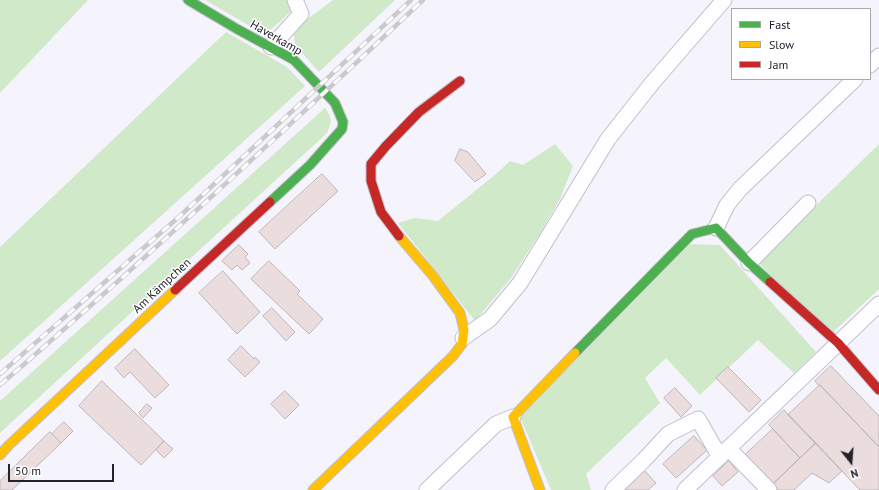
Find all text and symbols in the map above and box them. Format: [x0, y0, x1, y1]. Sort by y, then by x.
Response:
legend [731, 8, 871, 80]
street label: Haverkamp [247, 17, 305, 59]
text: Fast [769, 17, 790, 32]
text: Slow [769, 37, 794, 52]
text: Jam [769, 57, 788, 72]
street label: Am Kämpchen [130, 255, 194, 317]
north arrow [831, 442, 871, 482]
scale bar [10, 456, 116, 482]
text: 50 m [15, 463, 41, 478]
text: N [849, 466, 860, 481]

